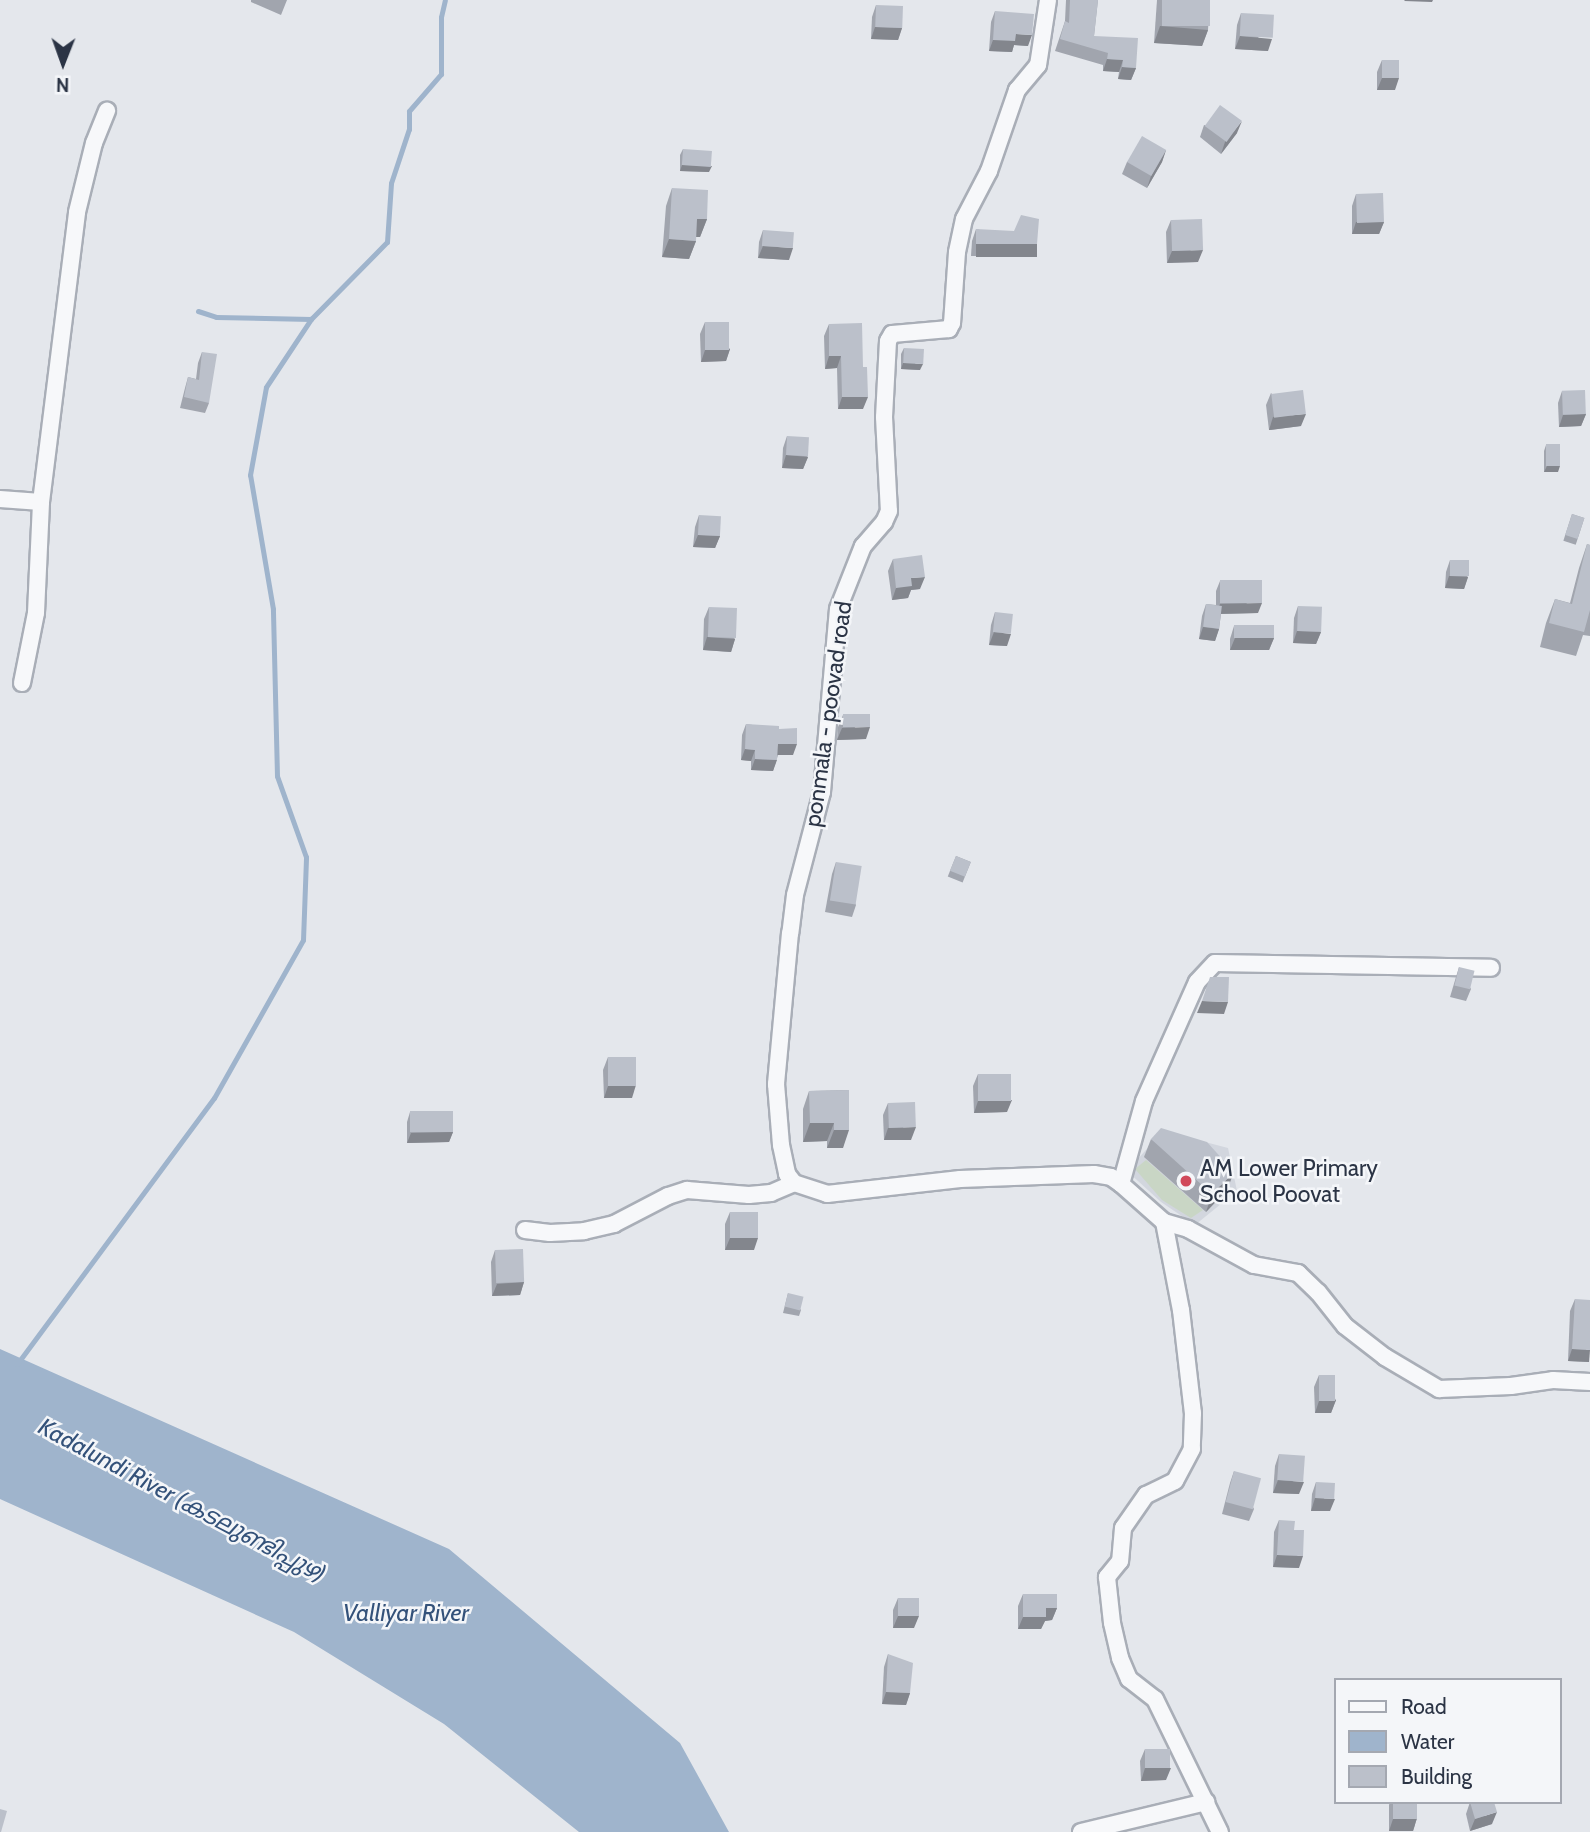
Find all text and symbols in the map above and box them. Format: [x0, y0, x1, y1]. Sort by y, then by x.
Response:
north arrow [28, 28, 98, 98]
text: N [56, 73, 70, 96]
street label: ponmala - poovad road [798, 599, 858, 829]
place label: AM Lower Primary School Poovat [1200, 1154, 1378, 1208]
marker: AM Lower Primary School Poovat [1178, 1173, 1194, 1189]
water label: Kadalundi River (കടലുണ്ടിപ്പുഴ) [33, 1412, 331, 1588]
water label: Valliyar River [343, 1599, 469, 1627]
legend [1334, 1678, 1562, 1804]
text: Road [1401, 1694, 1447, 1719]
text: Water [1401, 1729, 1454, 1754]
text: Building [1401, 1764, 1472, 1789]

